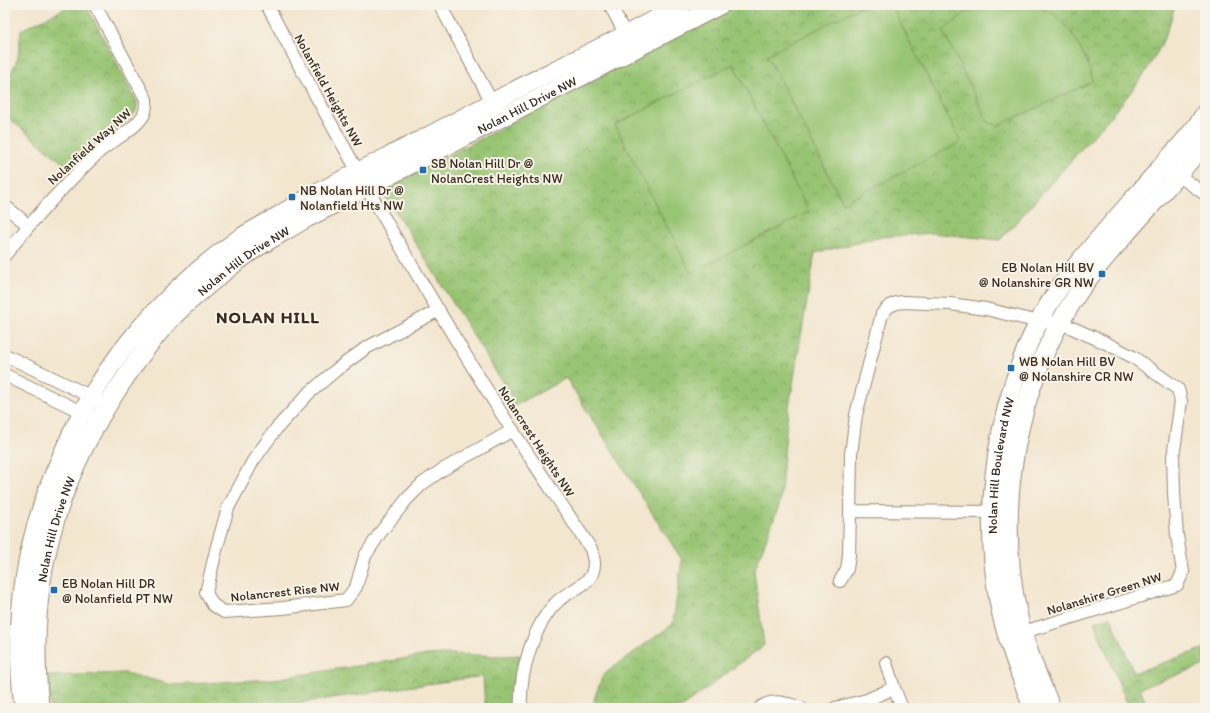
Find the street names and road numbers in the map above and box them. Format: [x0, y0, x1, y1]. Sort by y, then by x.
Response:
street label: Nolanfield Heights NW [291, 31, 366, 149]
street label: Nolan Hill Drive NW [475, 73, 579, 137]
street label: Nolanfield Way NW [45, 105, 134, 188]
street label: Nolan Hill Drive NW [194, 223, 292, 299]
street label: Nolancrest Heights NW [495, 383, 578, 499]
street label: Nolan Hill Boulevard NW [985, 396, 1017, 534]
street label: Nolan Hill Drive NW [34, 474, 78, 584]
street label: Nolanshire Green NW [1045, 569, 1163, 618]
street label: Nolancrest Rise NW [230, 578, 340, 605]

